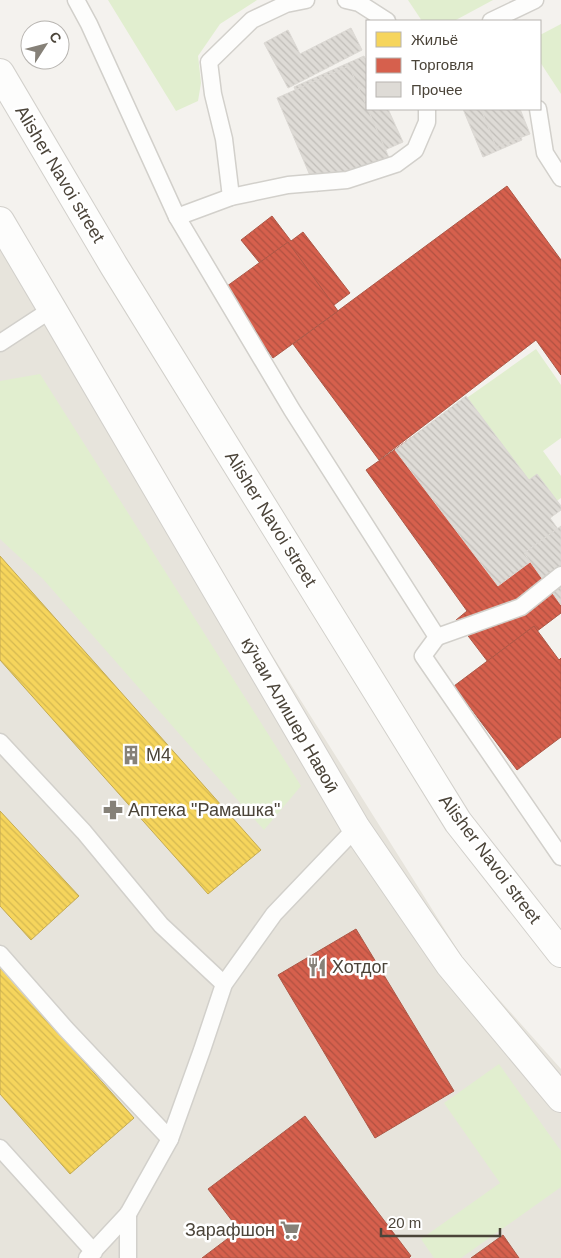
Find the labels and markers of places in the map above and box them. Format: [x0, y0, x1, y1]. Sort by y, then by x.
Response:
building icon: М4 [120, 744, 142, 766]
place label: М4 [146, 745, 171, 765]
pharmacy icon: Аптека "Рамашка" [102, 799, 124, 821]
place label: Аптека "Рамашка" [128, 800, 280, 820]
restaurant icon: Хотдог [306, 956, 328, 978]
place label: Хотдог [332, 957, 389, 977]
supermarket icon: Зарафшон [279, 1219, 301, 1241]
place label: Зарафшон [185, 1220, 275, 1240]

